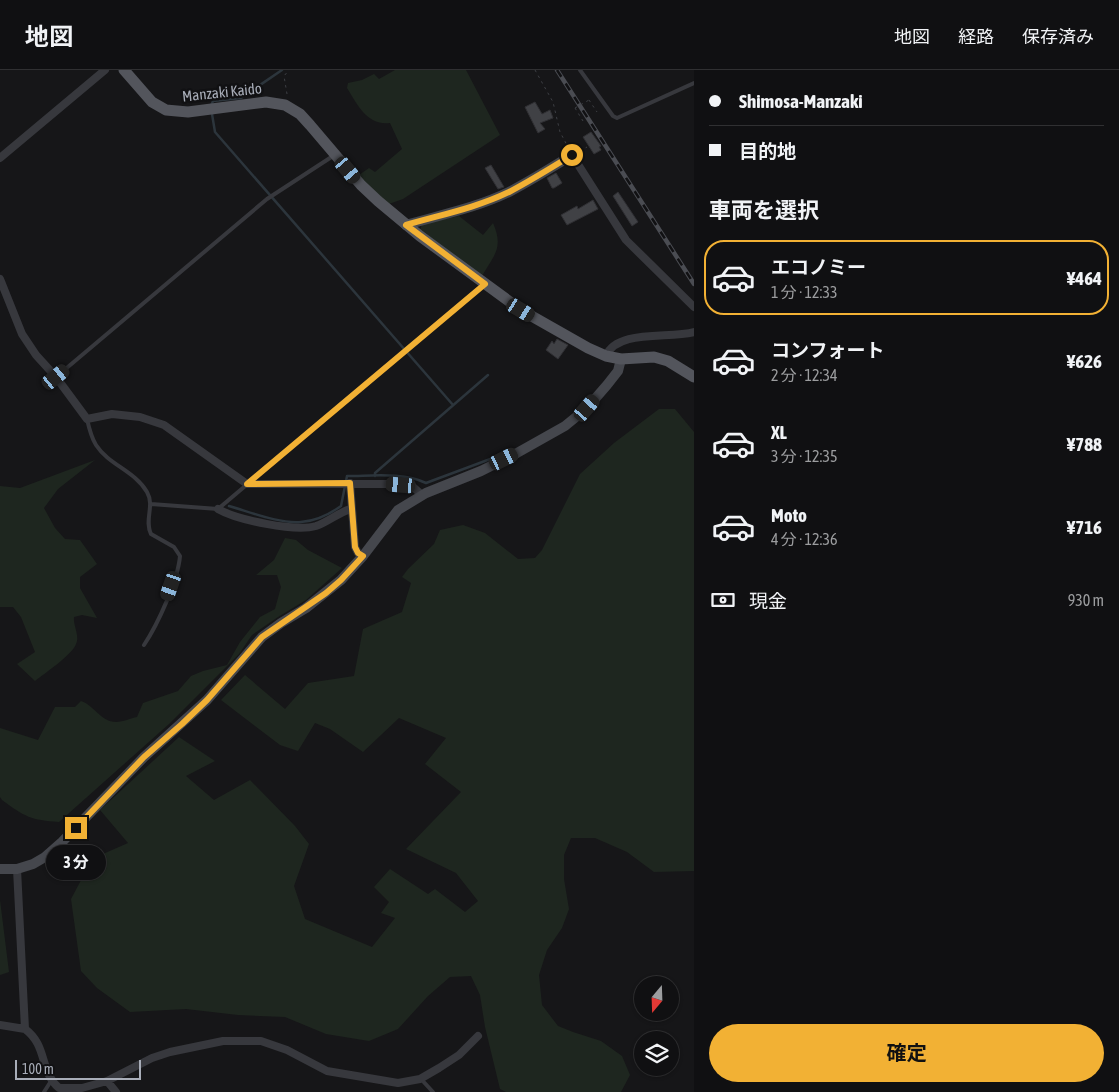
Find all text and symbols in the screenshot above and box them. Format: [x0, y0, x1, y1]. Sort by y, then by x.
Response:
text: 地図 [25, 23, 73, 50]
text: 地図 [894, 26, 930, 47]
text: 経路 [958, 26, 994, 47]
text: 保存済み [1022, 26, 1094, 47]
street label: Manzaki Kaido [181, 79, 263, 105]
text: Shimosa-Manzaki [739, 90, 863, 112]
text: 目的地 [739, 140, 796, 162]
route start [561, 144, 583, 166]
car [332, 154, 363, 186]
text: 車両を選択 [709, 197, 819, 223]
icon: car [711, 255, 756, 300]
text: エコノミー [771, 256, 866, 278]
text: ¥464 [1067, 267, 1102, 289]
text: 1 分 · 12:33 [771, 283, 837, 301]
car [504, 296, 537, 324]
icon: car [711, 338, 756, 383]
text: コンフォート [771, 339, 884, 361]
text: ¥626 [1067, 350, 1102, 372]
car [39, 362, 72, 392]
text: 2 分 · 12:34 [771, 366, 837, 384]
car [571, 392, 602, 424]
icon: car [711, 421, 756, 466]
text: XL [771, 421, 787, 443]
text: ¥788 [1067, 433, 1102, 455]
car [487, 446, 520, 472]
text: 3 分 · 12:35 [771, 447, 837, 465]
car [385, 476, 416, 494]
icon: car [711, 504, 756, 549]
text: Moto [771, 504, 807, 526]
text: ¥716 [1067, 516, 1102, 538]
text: 4 分 · 12:36 [771, 530, 837, 548]
car [159, 569, 182, 603]
icon: cash [709, 586, 737, 614]
text: 現金 [749, 590, 787, 612]
text: 930 m [1068, 591, 1104, 609]
route end [65, 817, 87, 839]
callout: 3 分 [46, 846, 106, 880]
text: 3 分 [63, 853, 89, 871]
north arrow [634, 976, 679, 1021]
map controls [634, 976, 679, 1076]
button: 確定 [709, 1024, 1104, 1082]
button: layers [634, 1031, 679, 1076]
scale bar [15, 1057, 141, 1080]
text: 100 m [22, 1061, 54, 1077]

